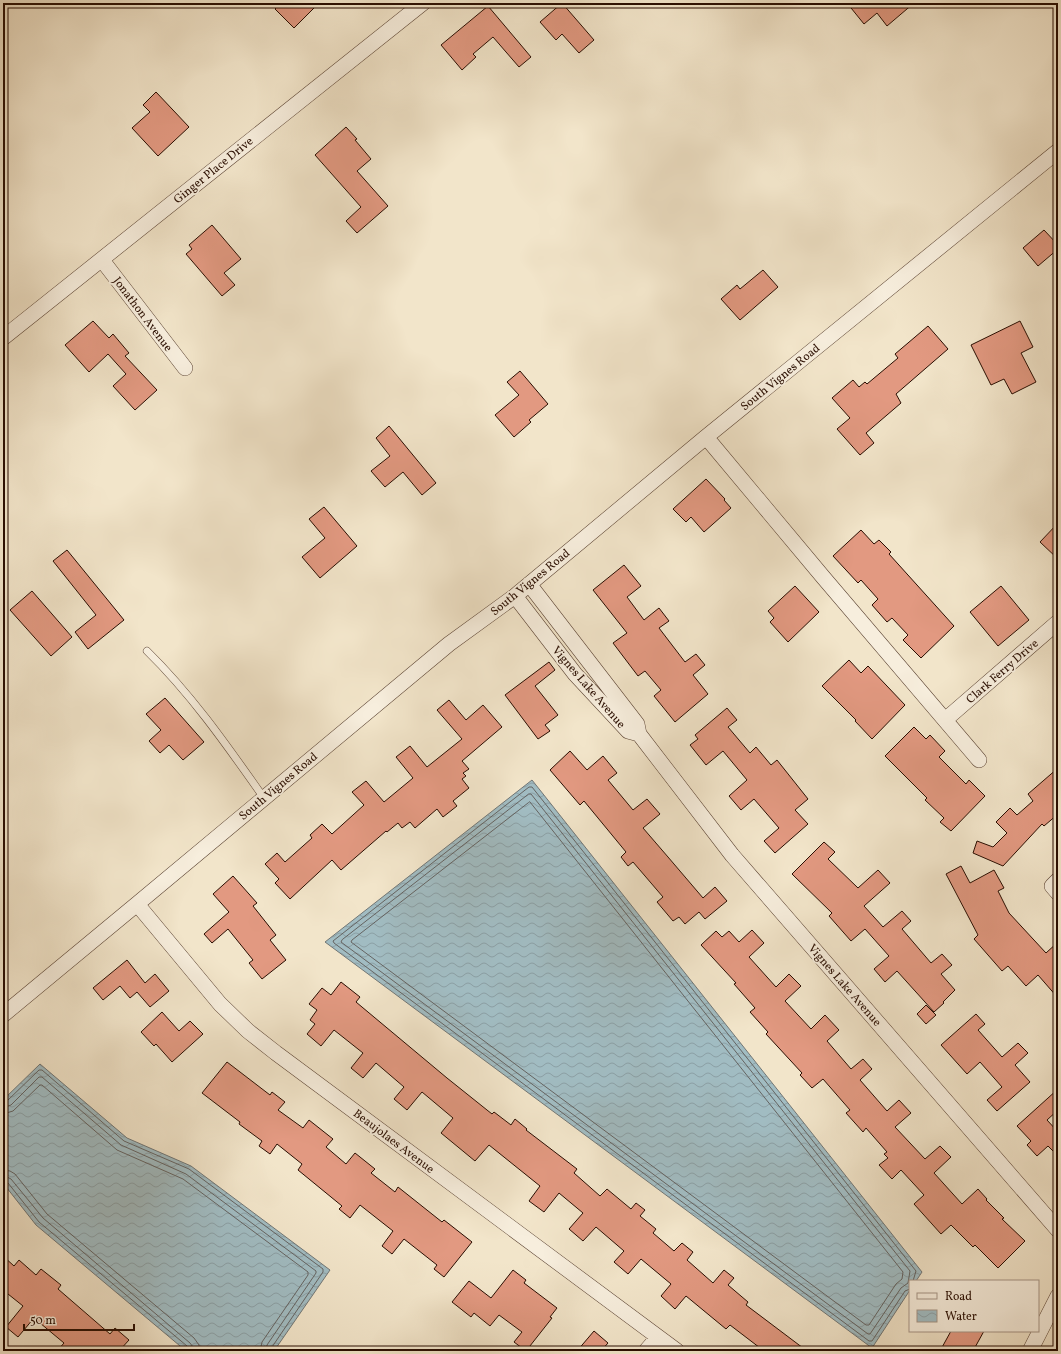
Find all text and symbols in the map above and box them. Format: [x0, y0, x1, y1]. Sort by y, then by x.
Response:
street label: Ginger Place Drive [170, 134, 257, 208]
street label: Jonathon Avenue [109, 274, 176, 356]
street label: South Vignes Road [737, 341, 824, 415]
street label: South Vignes Road [487, 546, 574, 620]
street label: Clark Ferry Drive [963, 636, 1043, 708]
street label: Vignes Lake Avenue [548, 643, 629, 732]
street label: South Vignes Road [236, 749, 322, 824]
street label: Vignes Lake Avenue [804, 941, 885, 1030]
street label: Beaujolaes Avenue [350, 1106, 437, 1178]
legend [909, 1280, 1039, 1332]
text: Road [945, 1289, 972, 1305]
scale bar [24, 1306, 134, 1332]
text: Water [945, 1309, 977, 1325]
text: 50 m [30, 1313, 56, 1329]

